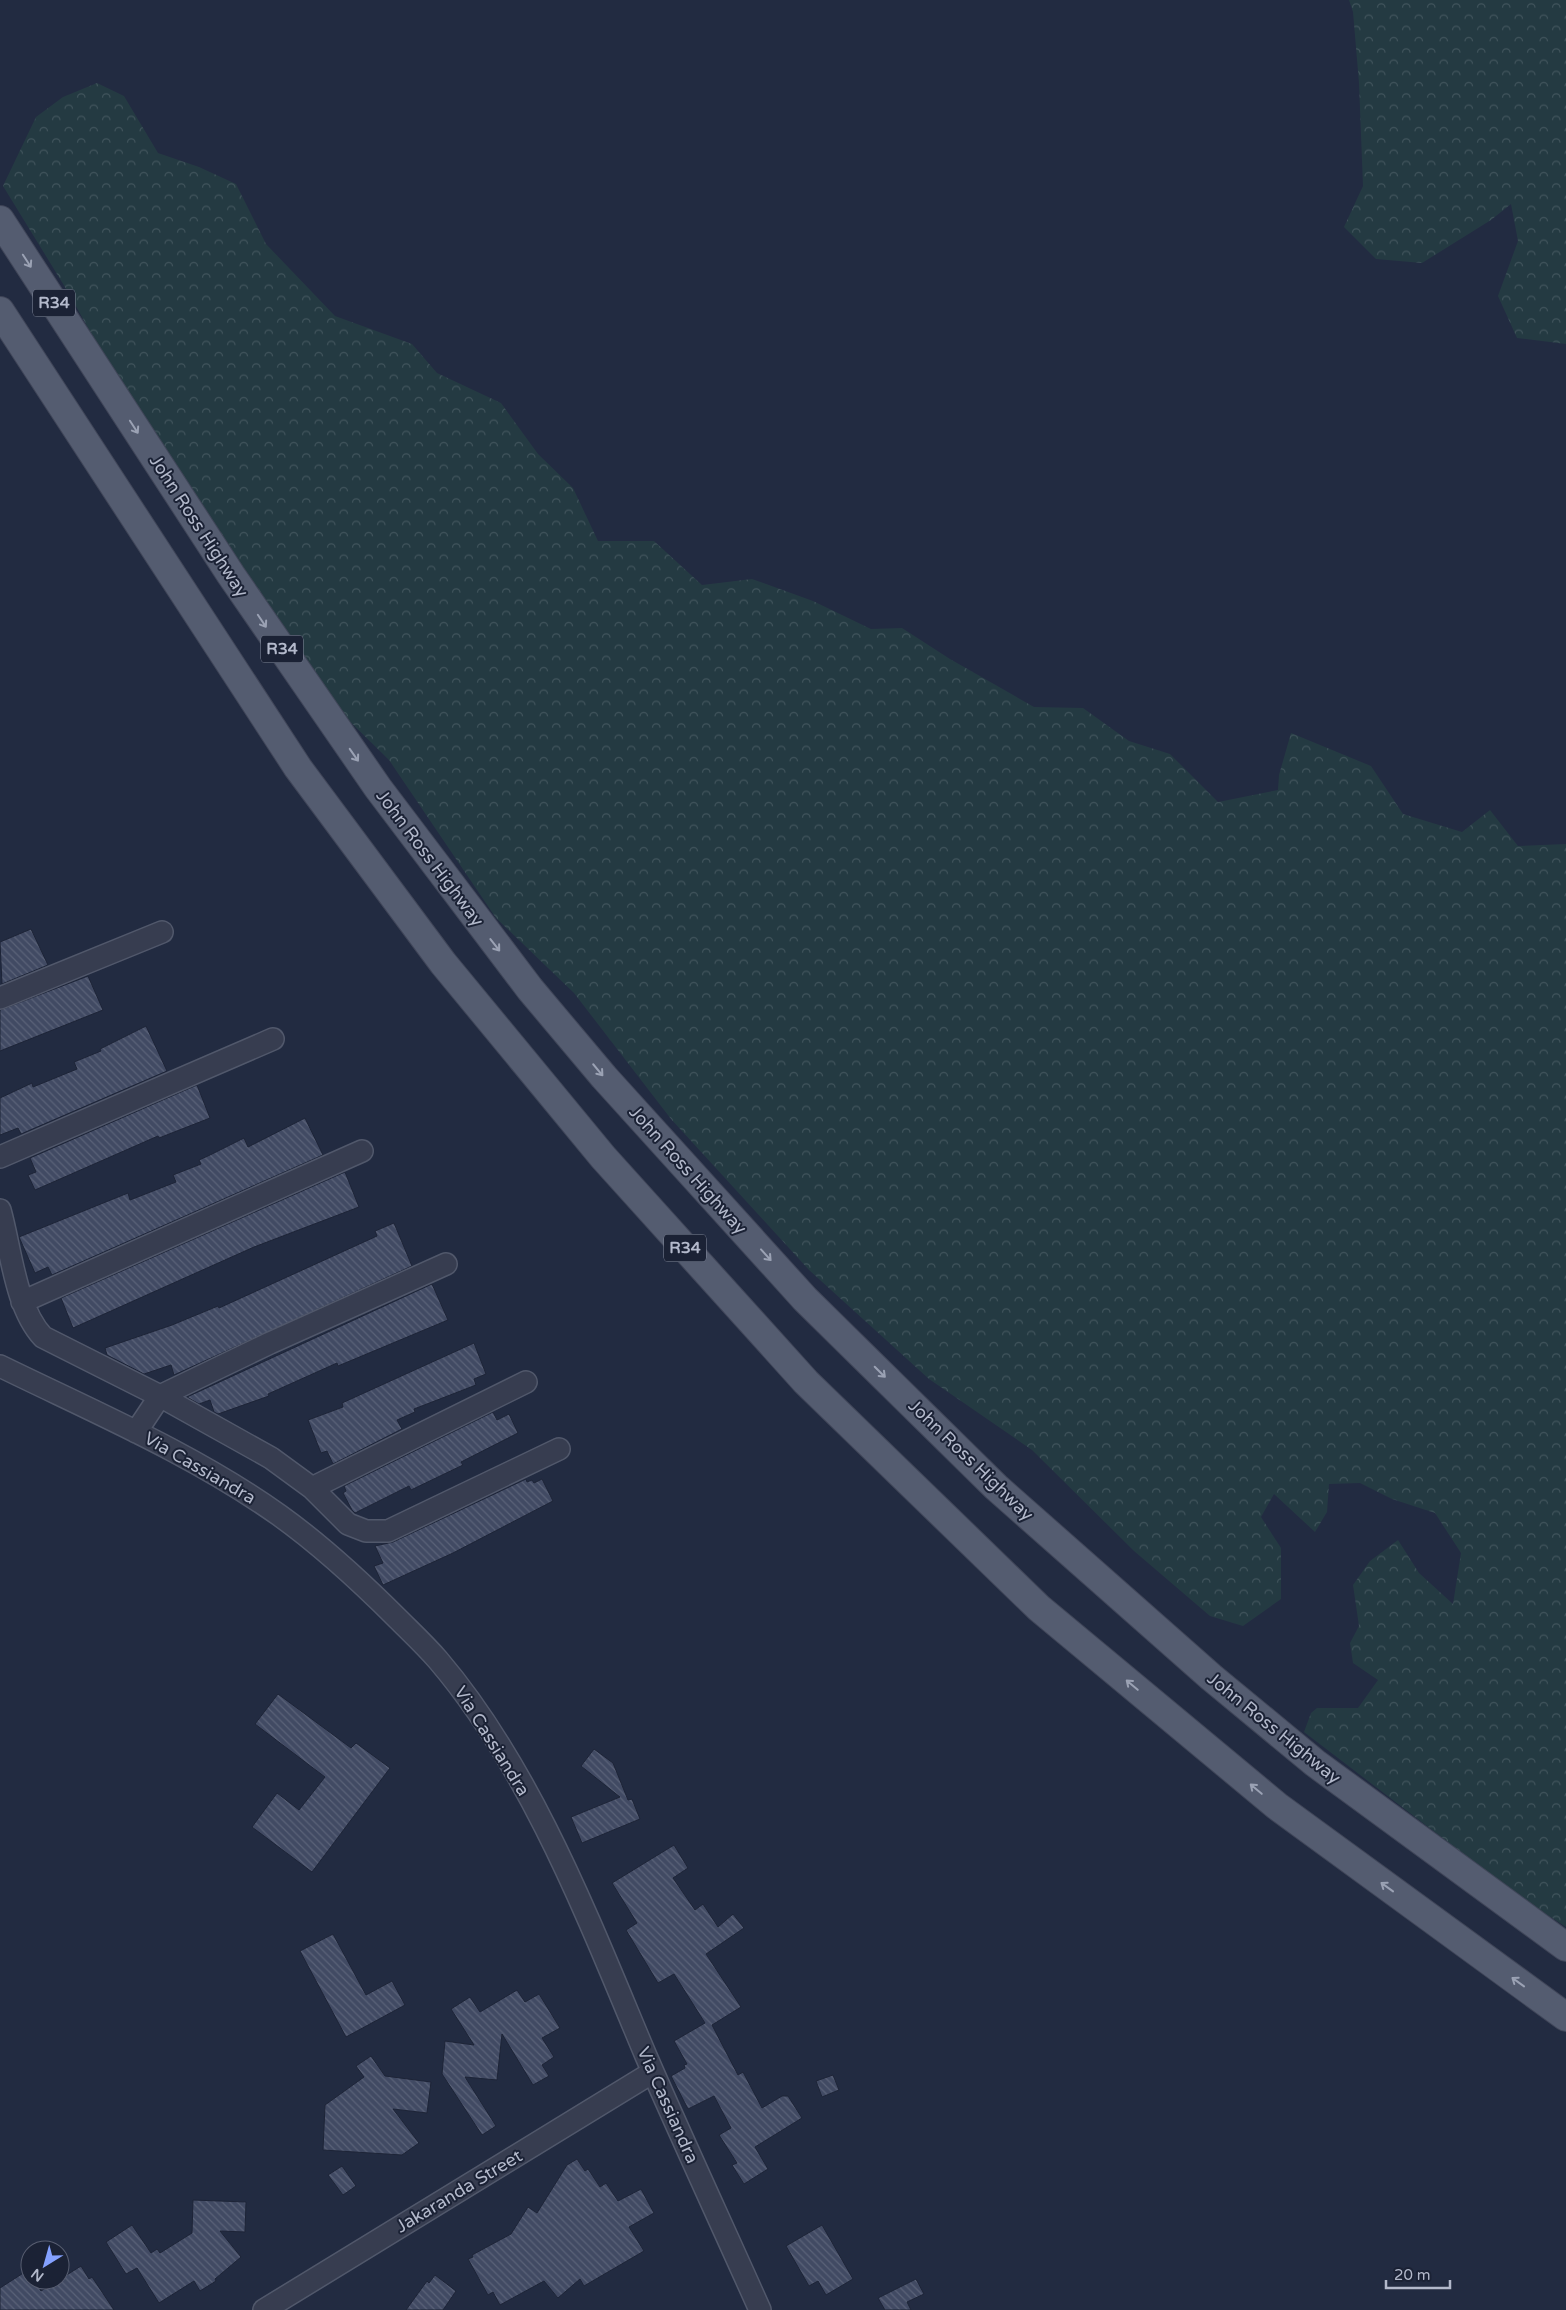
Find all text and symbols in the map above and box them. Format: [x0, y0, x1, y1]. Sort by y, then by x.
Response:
one-way arrow [21, 254, 32, 268]
road number: R34 [33, 290, 75, 316]
one-way arrow [129, 420, 140, 434]
street label: John Ross Highway [145, 451, 253, 602]
one-way arrow [257, 614, 267, 628]
road number: R34 [261, 636, 303, 662]
one-way arrow [349, 748, 359, 762]
street label: John Ross Highway [371, 785, 489, 931]
one-way arrow [490, 938, 500, 952]
one-way arrow [593, 1063, 604, 1076]
street label: John Ross Highway [624, 1101, 752, 1239]
road number: R34 [664, 1234, 706, 1262]
one-way arrow [760, 1249, 772, 1262]
one-way arrow [873, 1366, 886, 1378]
street label: John Ross Highway [904, 1395, 1038, 1526]
street label: Via Cassiandra [140, 1427, 260, 1509]
street label: John Ross Highway [1203, 1667, 1345, 1789]
one-way arrow [1125, 1680, 1138, 1691]
street label: Via Cassiandra [449, 1682, 535, 1800]
one-way arrow [1250, 1784, 1263, 1795]
one-way arrow [1381, 1881, 1394, 1892]
one-way arrow [1512, 1977, 1525, 1988]
street label: Via Cassiandra [632, 2043, 704, 2167]
street label: Jakaranda Street [392, 2144, 526, 2237]
north arrow [20, 2240, 70, 2290]
scale bar [1386, 2258, 1450, 2290]
text: N [28, 2265, 47, 2285]
text: 20 m [1394, 2266, 1431, 2284]

